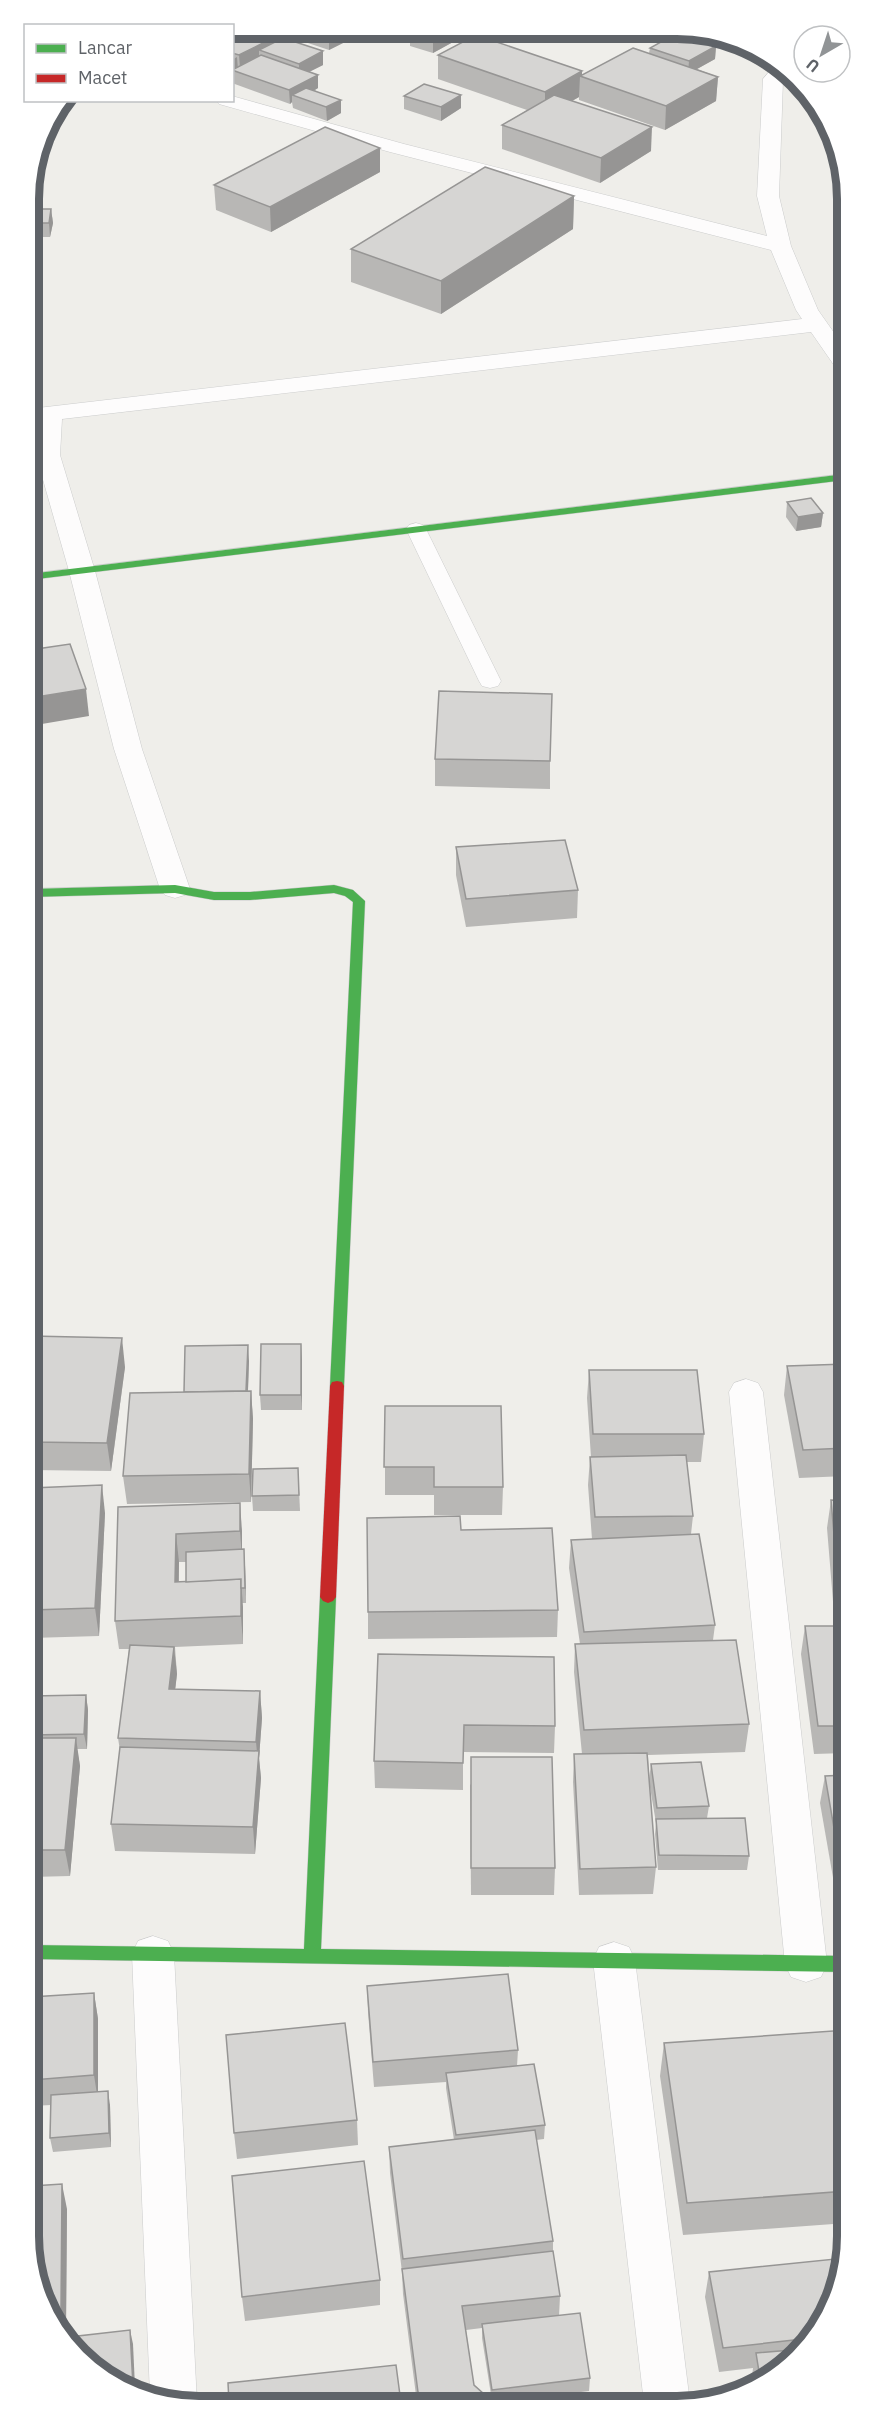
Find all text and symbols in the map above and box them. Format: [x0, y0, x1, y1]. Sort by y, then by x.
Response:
legend [24, 24, 234, 102]
north arrow [792, 24, 852, 84]
text: Lancar [78, 36, 133, 59]
text: U [802, 54, 823, 77]
text: Macet [78, 66, 127, 89]

